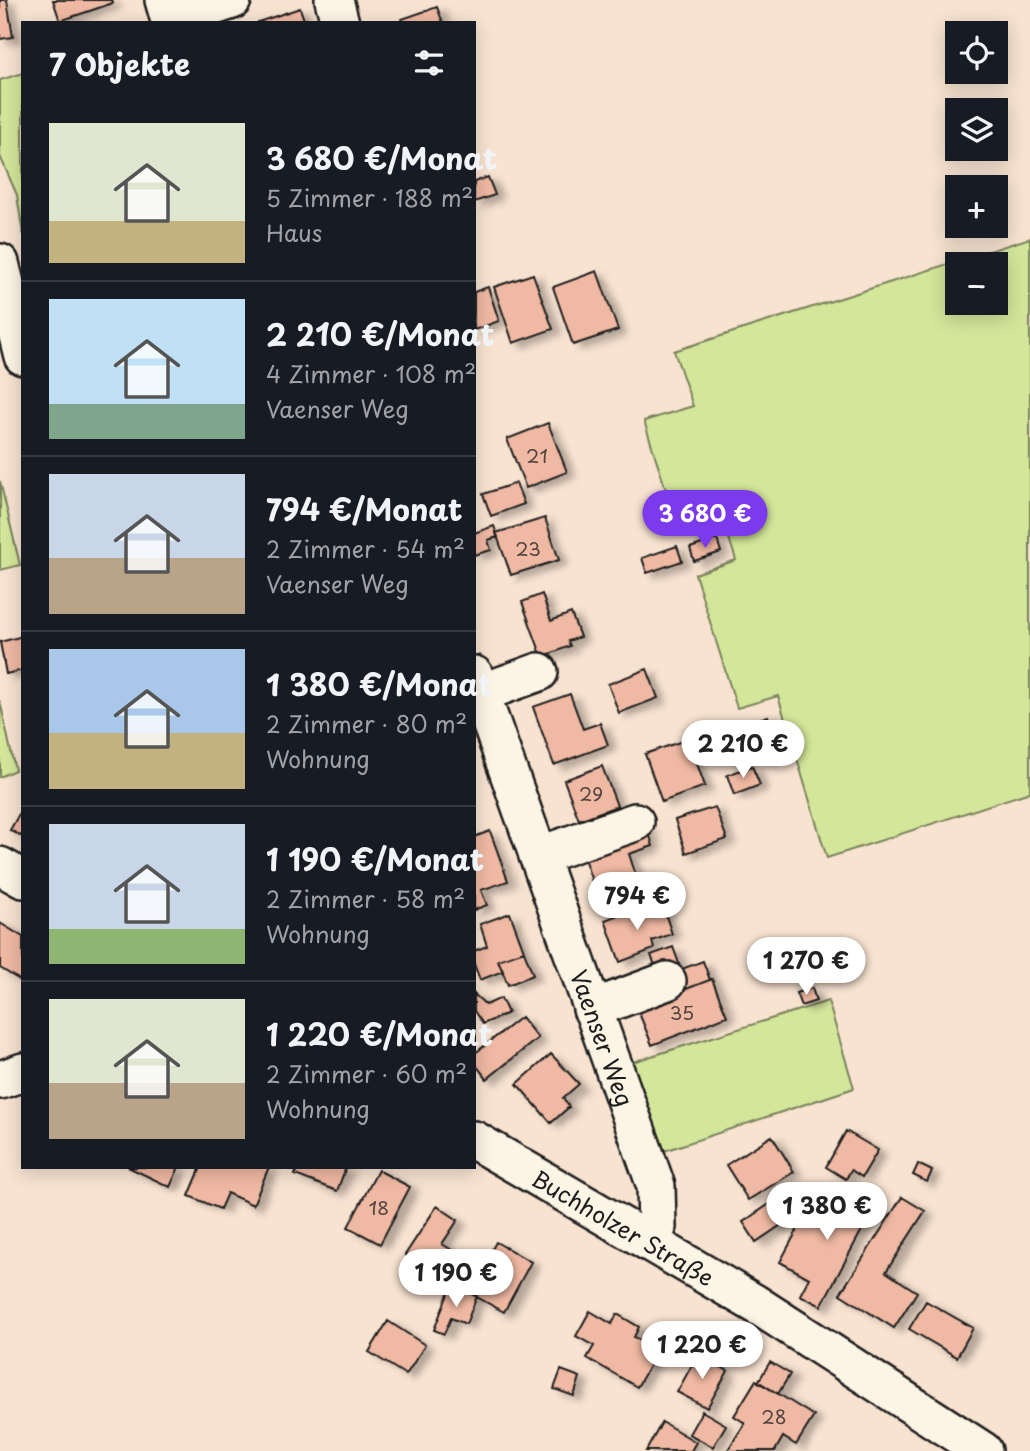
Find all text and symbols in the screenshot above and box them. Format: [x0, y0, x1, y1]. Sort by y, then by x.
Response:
map controls [945, 21, 1008, 315]
button: locate [945, 21, 1008, 84]
text: 7 Objekte [49, 41, 190, 86]
icon: filters [410, 44, 448, 82]
button: layers [945, 98, 1008, 161]
text: 3 680 €/Monat [266, 135, 498, 180]
icon: home [105, 151, 189, 235]
button: + [945, 175, 1008, 238]
text: 5 Zimmer · 188 m² [266, 180, 473, 215]
text: Haus [266, 215, 322, 250]
button: − [945, 252, 1008, 315]
text: 2 210 €/Monat [266, 311, 495, 356]
icon: home [105, 327, 189, 411]
text: 4 Zimmer · 108 m² [266, 356, 476, 391]
text: Vaenser Weg [266, 391, 409, 426]
house number: 21 [526, 441, 548, 469]
text: 794 €/Monat [266, 486, 462, 531]
pin: 3 680 € [640, 490, 770, 550]
text: 3 680 € [658, 495, 752, 530]
icon: home [105, 502, 189, 586]
text: 2 Zimmer · 54 m² [266, 531, 465, 566]
house number: 23 [515, 534, 541, 562]
text: Vaenser Weg [266, 566, 409, 601]
text: 1 380 €/Monat [266, 661, 493, 706]
icon: home [105, 677, 189, 761]
text: 2 Zimmer · 80 m² [266, 706, 467, 741]
pin: 2 210 € [678, 720, 808, 780]
text: 2 210 € [698, 725, 789, 760]
text: Wohnung [266, 741, 370, 776]
house number: 29 [579, 779, 603, 807]
text: 1 190 €/Monat [266, 836, 484, 881]
icon: home [105, 852, 189, 936]
pin: 794 € [588, 872, 686, 932]
text: 794 € [604, 877, 670, 912]
text: 2 Zimmer · 58 m² [266, 881, 465, 916]
text: Wohnung [266, 916, 370, 951]
pin: 1 270 € [741, 937, 871, 997]
text: 1 270 € [763, 942, 849, 977]
street label: Vaenser Weg [563, 965, 644, 1111]
house number: 35 [670, 998, 694, 1026]
text: 1 220 €/Monat [266, 1011, 493, 1056]
icon: home [105, 1027, 189, 1111]
text: 2 Zimmer · 60 m² [266, 1056, 467, 1091]
text: Wohnung [266, 1091, 370, 1126]
street label: Buchholzer Straße [526, 1160, 721, 1294]
pin: 1 380 € [762, 1182, 892, 1242]
text: 1 380 € [782, 1187, 872, 1222]
house number: 18 [369, 1193, 389, 1221]
pin: 1 190 € [391, 1250, 521, 1309]
text: 1 190 € [415, 1254, 497, 1289]
pin: 1 220 € [637, 1322, 767, 1381]
text: 1 220 € [657, 1326, 747, 1361]
house number: 28 [761, 1402, 787, 1430]

